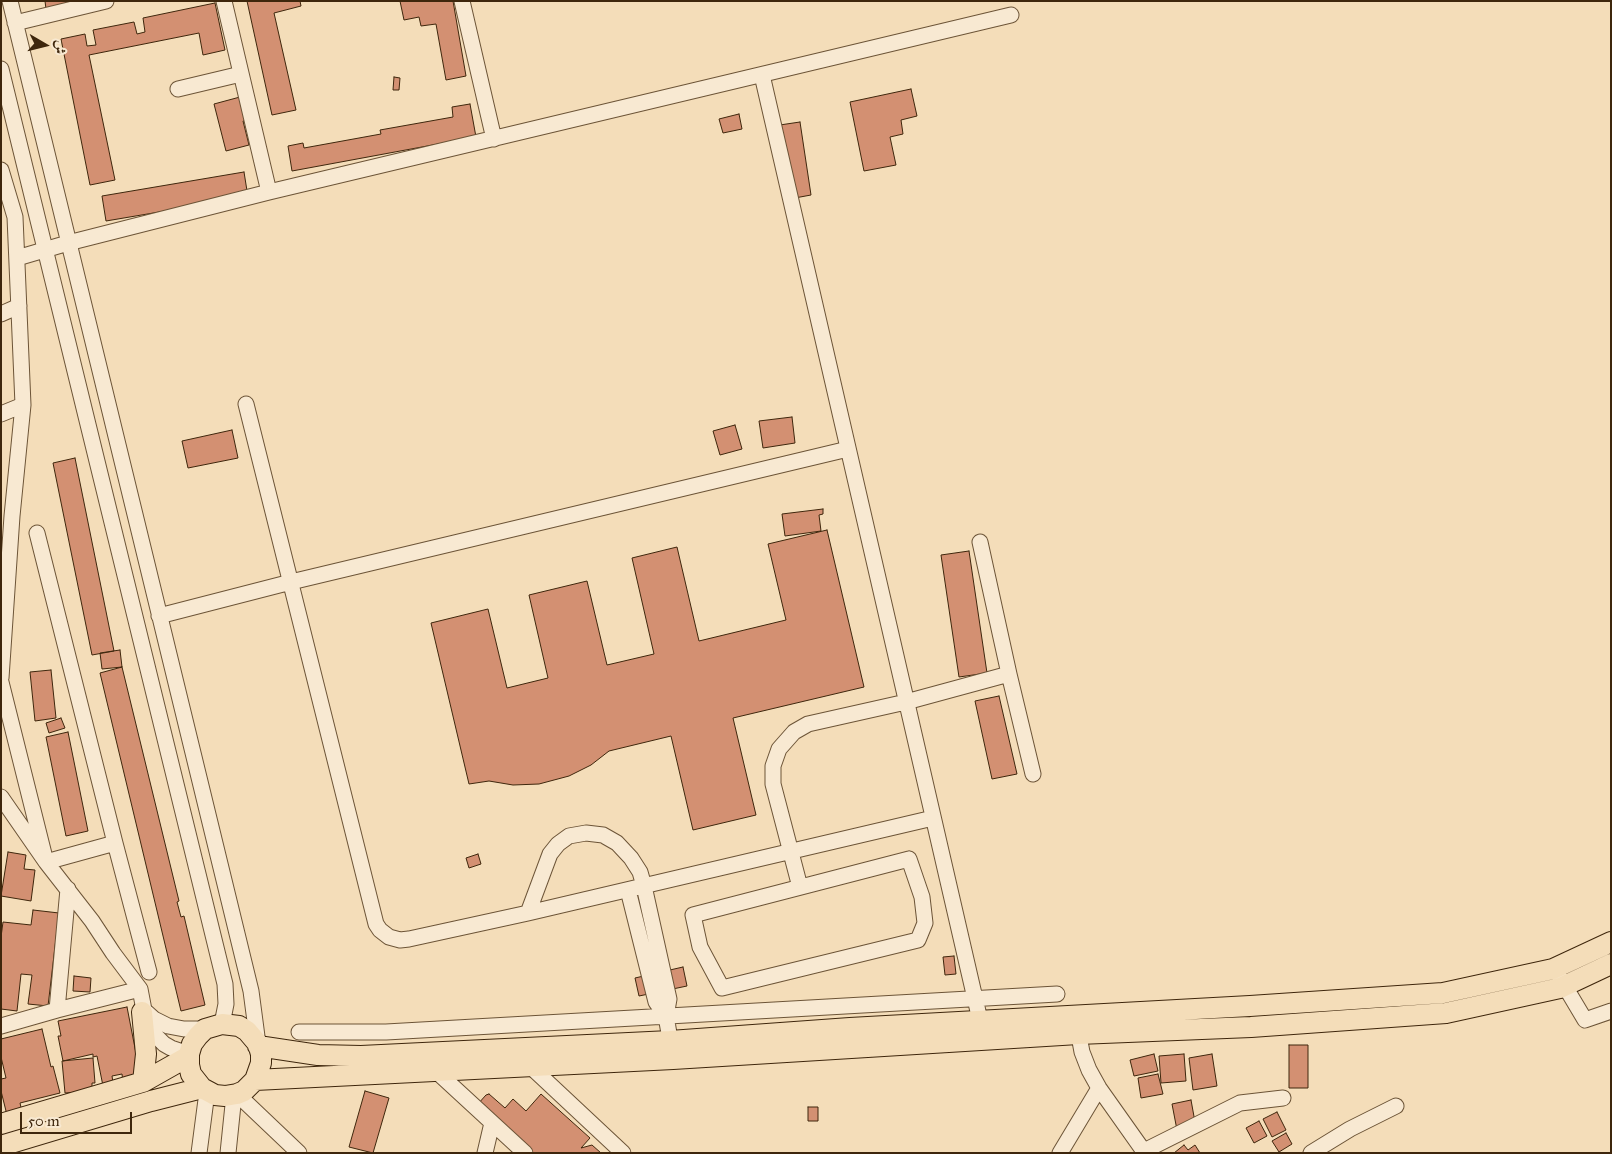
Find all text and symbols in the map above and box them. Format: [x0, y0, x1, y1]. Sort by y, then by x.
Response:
north arrow [20, 20, 70, 70]
text: ش [51, 39, 70, 55]
scale bar [22, 1102, 135, 1134]
text: 50 m [28, 1112, 60, 1130]

